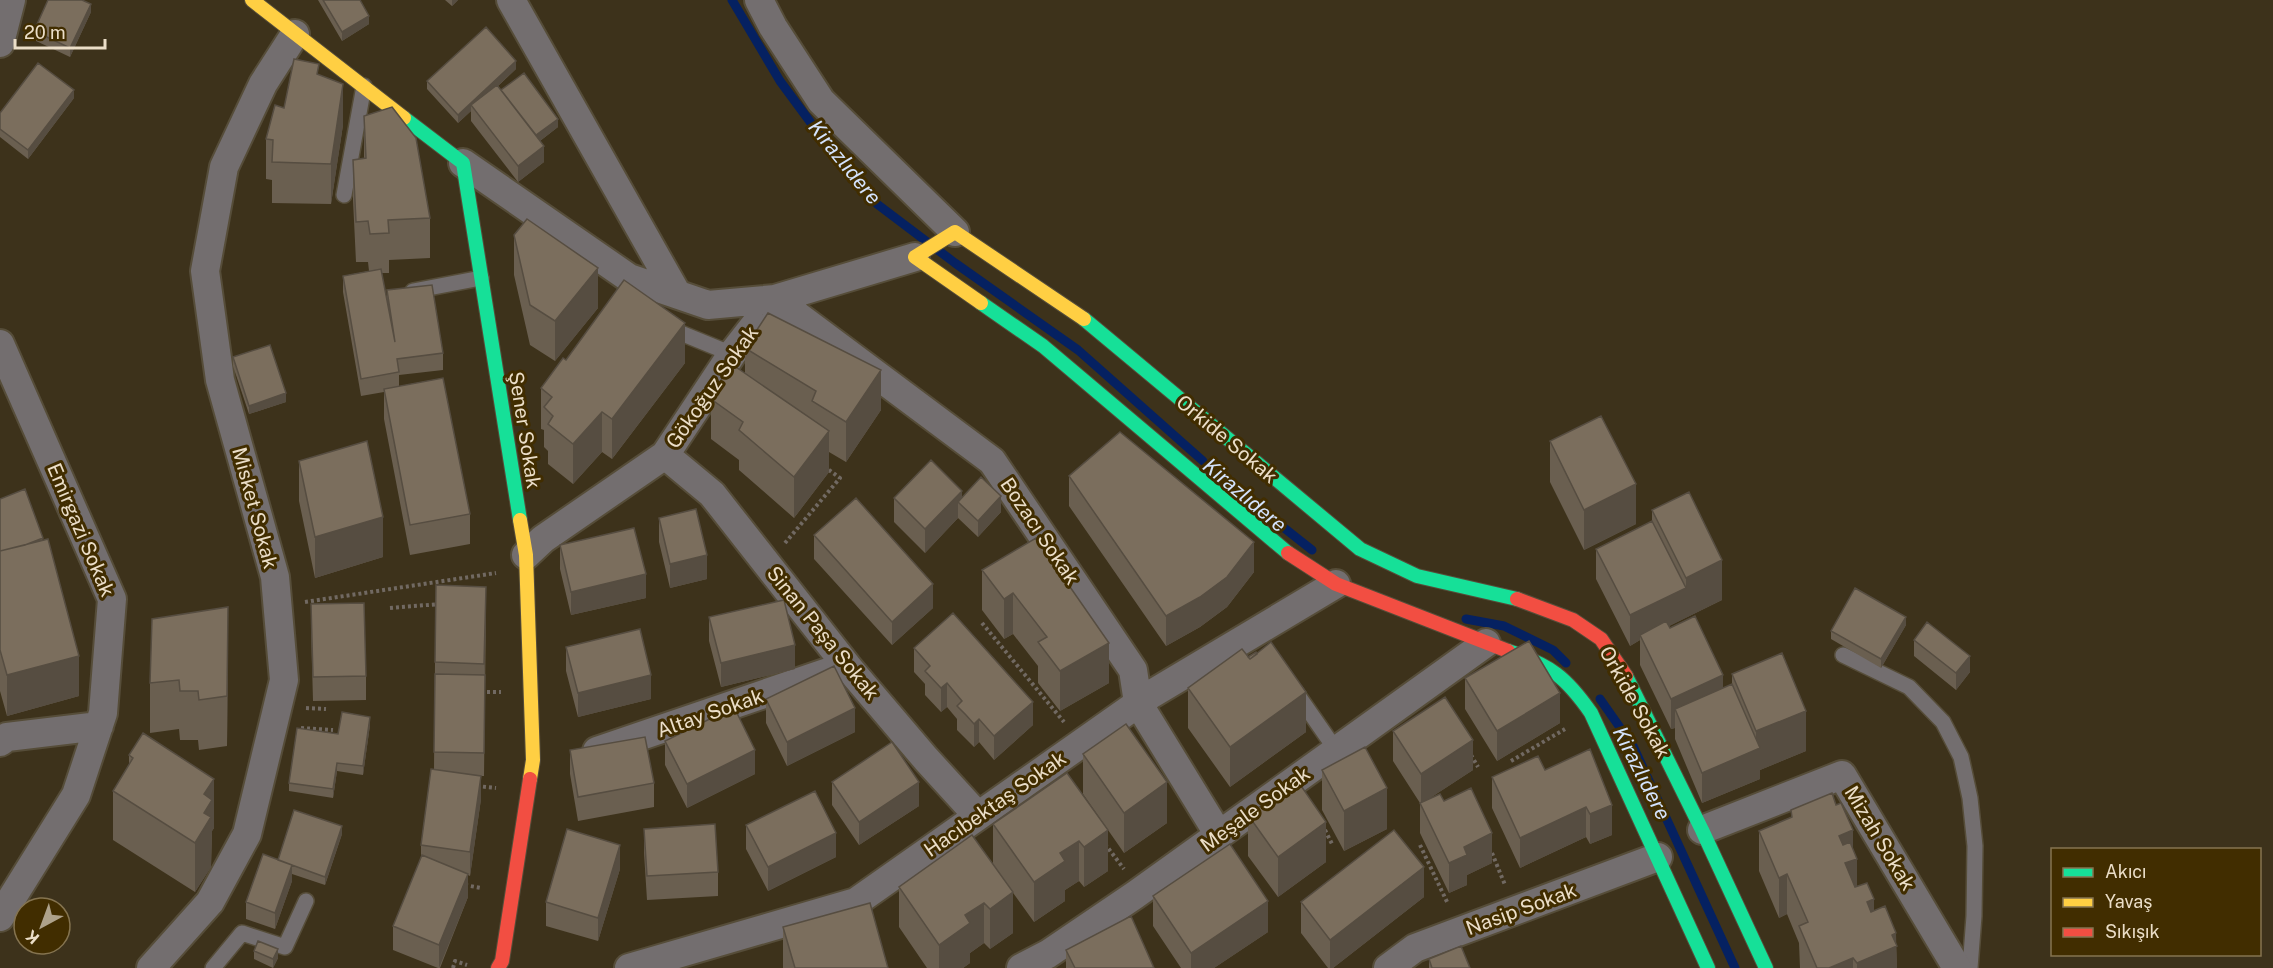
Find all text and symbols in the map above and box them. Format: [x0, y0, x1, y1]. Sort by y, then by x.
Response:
scale bar [15, 12, 105, 50]
text: 20 m [24, 22, 66, 43]
water label: Kirazlıdere [803, 115, 887, 209]
street label: Gökoğuz Sokak [661, 321, 763, 453]
street label: Şener Sokak [504, 370, 546, 490]
street label: Orkide Sokak [1172, 390, 1282, 488]
street label: Misket Sokak [227, 445, 283, 571]
water label: Kirazlıdere [1198, 453, 1292, 537]
street label: Emirgazi Sokak [42, 460, 120, 600]
street label: Bozacı Sokak [995, 473, 1085, 589]
street label: Sinan Paşa Sokak [762, 561, 884, 705]
street label: Orkide Sokak [1594, 642, 1676, 762]
street label: Altay Sokak [653, 684, 767, 742]
water label: Kirazlıdere [1608, 722, 1676, 824]
street label: Hacıbektaş Sokak [919, 746, 1071, 862]
street label: Meşale Sokak [1196, 761, 1314, 857]
street label: Mizah Sokak [1839, 781, 1921, 895]
legend [2051, 848, 2261, 956]
text: Akıcı [2105, 861, 2146, 882]
street label: Nasip Sokak [1462, 878, 1580, 940]
text: Yavaş [2105, 891, 2152, 912]
north arrow [12, 896, 72, 956]
text: Sıkışık [2105, 921, 2160, 942]
text: K [22, 926, 43, 948]

